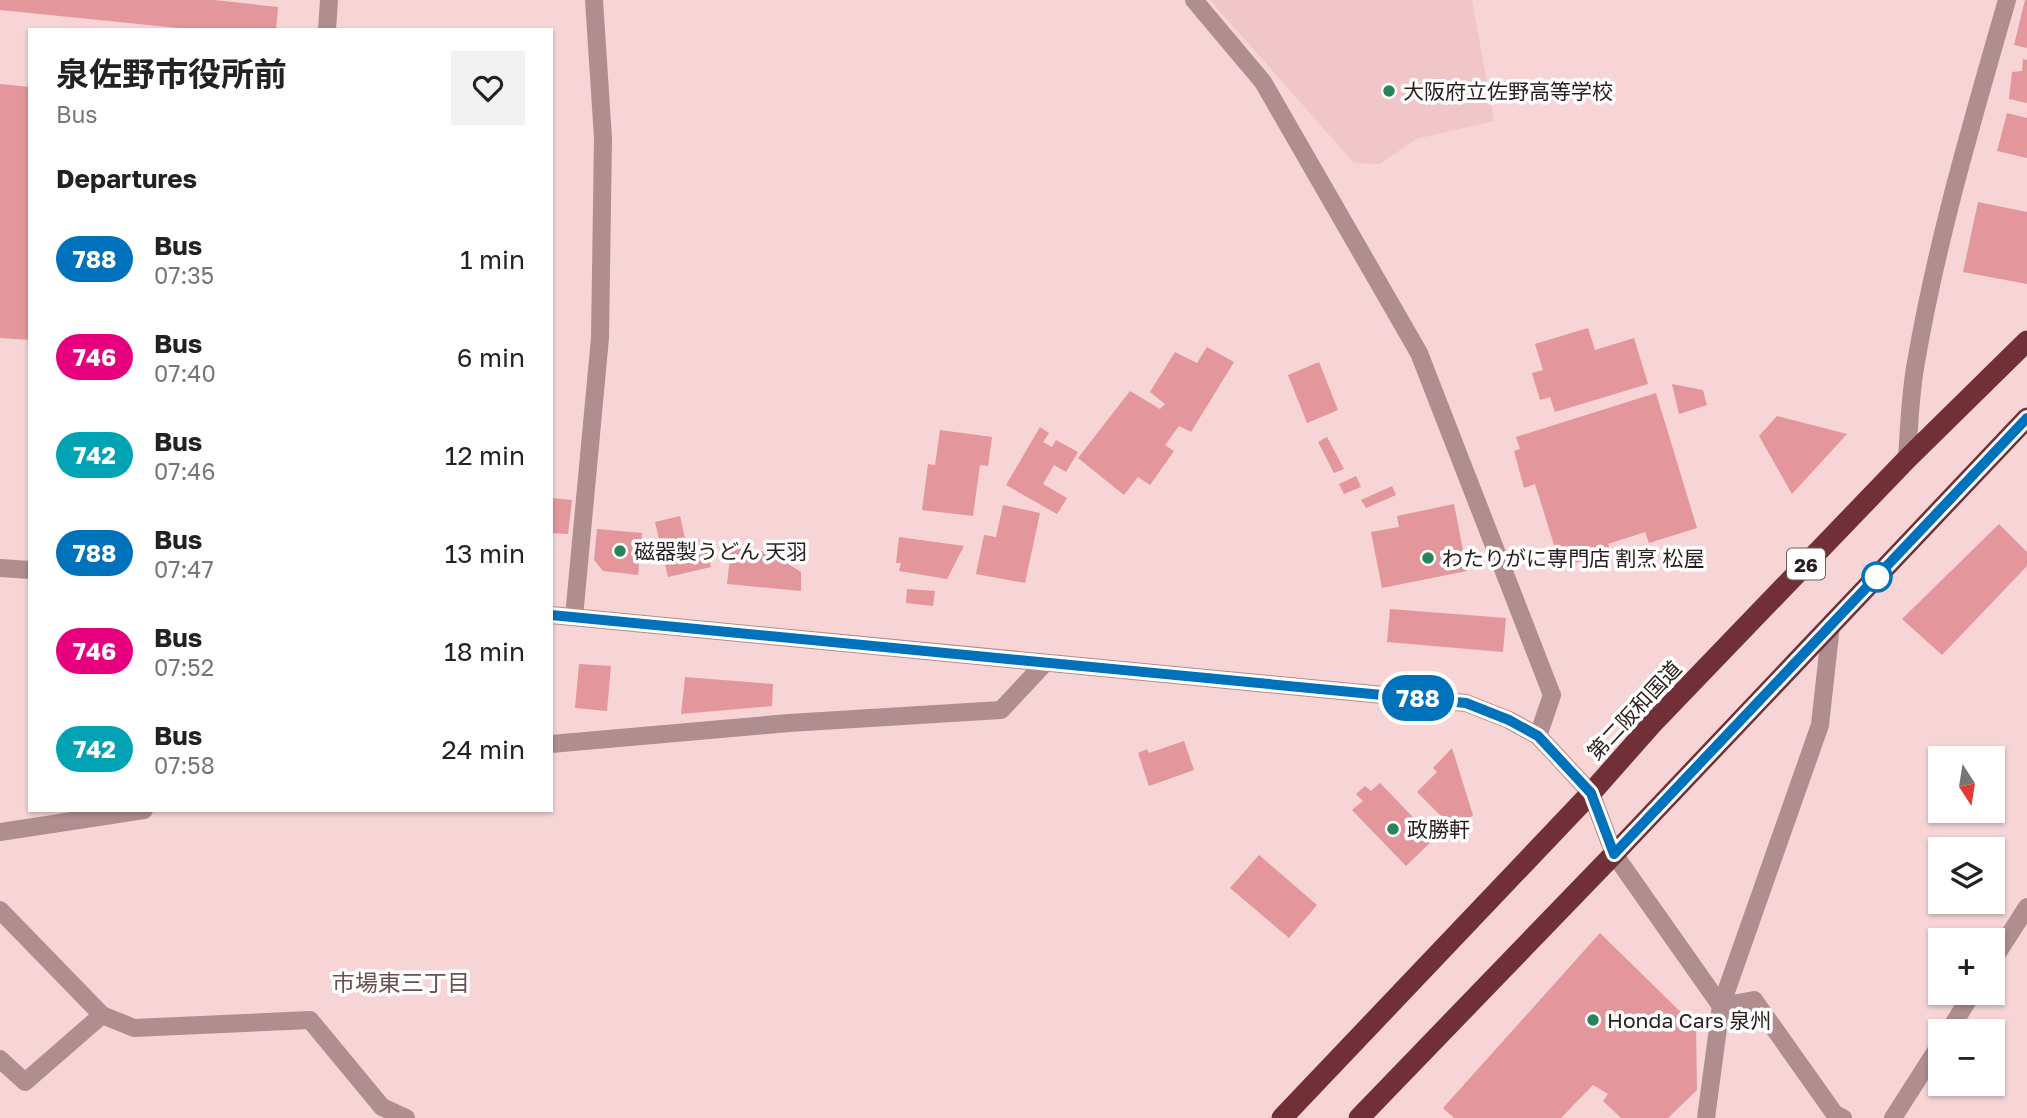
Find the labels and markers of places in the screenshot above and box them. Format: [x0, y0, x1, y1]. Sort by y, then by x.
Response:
place label: 大阪府立佐野高等学校 [1403, 78, 1613, 104]
marker: 大阪府立佐野高等学校 [1381, 83, 1397, 99]
place label: 磁器製うどん 天羽 [634, 538, 807, 564]
marker: 磁器製うどん 天羽 [612, 543, 628, 559]
place label: わたりがに専門店 割烹 松屋 [1442, 545, 1705, 571]
marker: わたりがに専門店 割烹 松屋 [1420, 550, 1436, 566]
unlabelled marker [1862, 562, 1892, 592]
place label: 政勝軒 [1407, 816, 1470, 842]
marker: 政勝軒 [1385, 821, 1401, 837]
place label: Honda Cars 泉州 [1607, 1007, 1771, 1033]
marker: Honda Cars 泉州 [1585, 1012, 1601, 1028]

